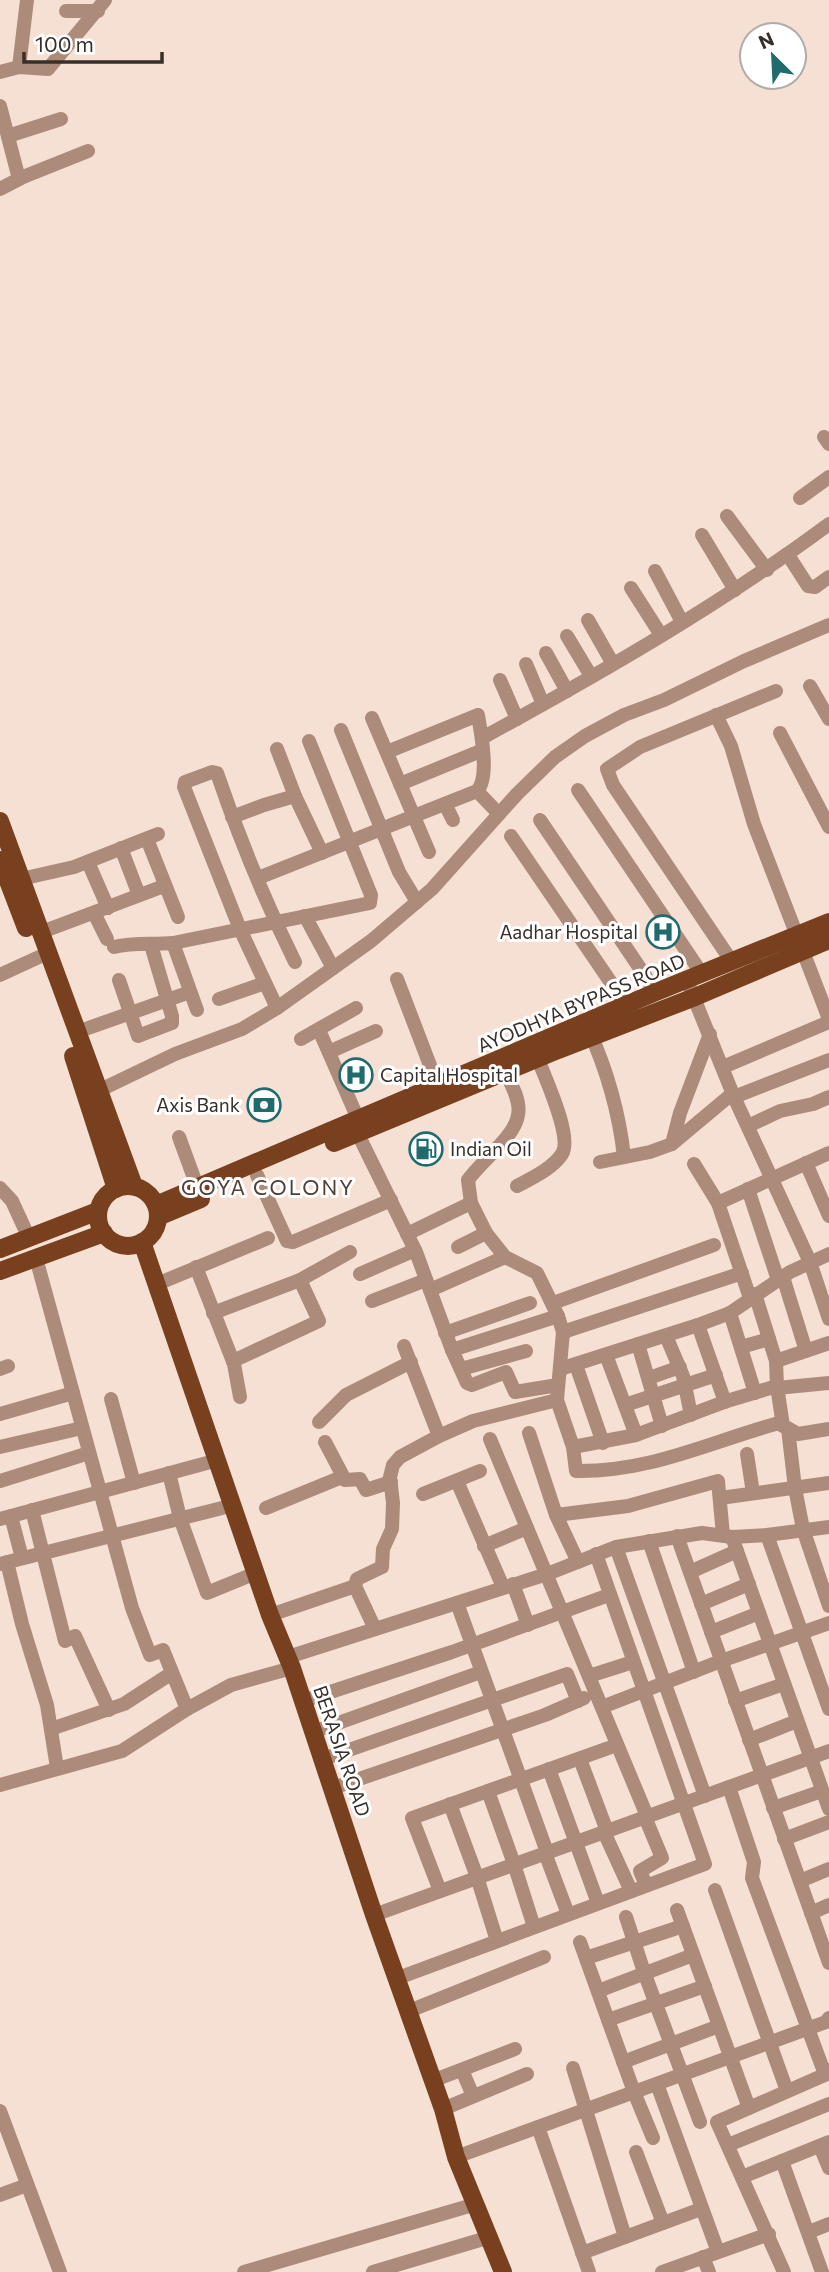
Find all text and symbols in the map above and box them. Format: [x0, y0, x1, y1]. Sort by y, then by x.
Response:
scale bar [24, 21, 163, 65]
north arrow [738, 21, 808, 91]
text: N [755, 27, 777, 53]
text: 100 m [35, 31, 94, 56]
hospital icon: Aadhar Hospital [644, 913, 682, 951]
place label: Aadhar Hospital [499, 920, 638, 943]
street label: AYODHYA BYPASS ROAD [474, 948, 688, 1057]
hospital icon: Capital Hospital [337, 1056, 375, 1094]
place label: Capital Hospital [380, 1063, 518, 1086]
bank icon: Axis Bank [245, 1086, 283, 1124]
place label: Axis Bank [156, 1093, 240, 1116]
fuel station icon: Indian Oil [407, 1130, 445, 1168]
place label: Indian Oil [450, 1137, 532, 1160]
district label: GOYA COLONY [181, 1174, 355, 1199]
street label: BERASIA ROAD [309, 1682, 376, 1819]

